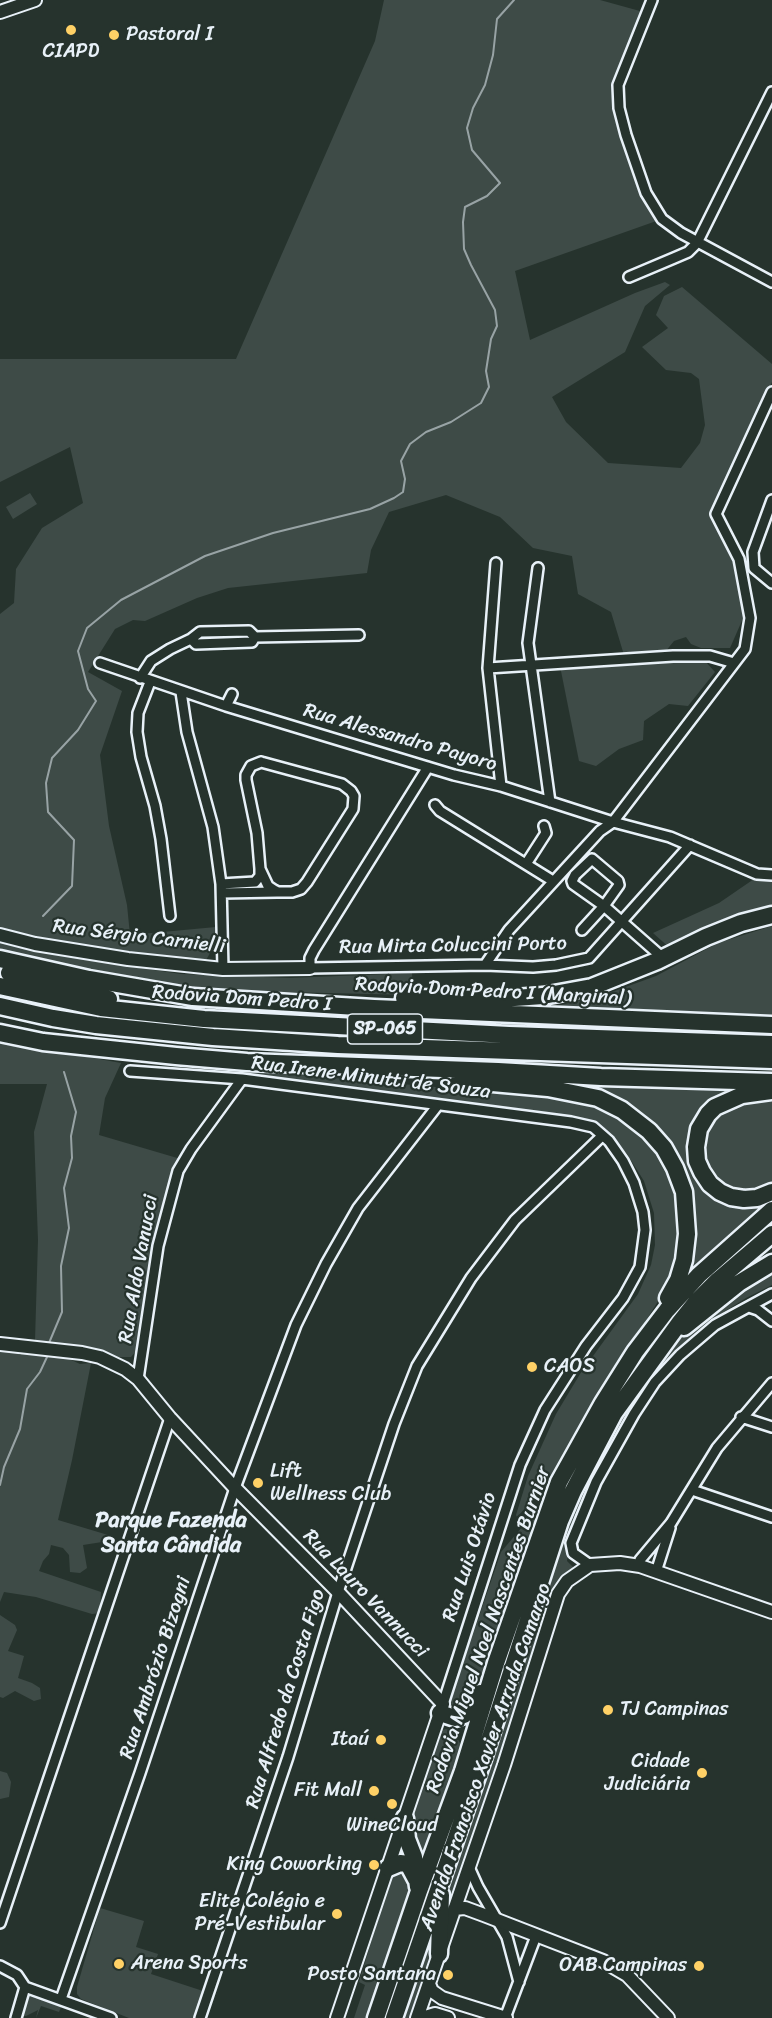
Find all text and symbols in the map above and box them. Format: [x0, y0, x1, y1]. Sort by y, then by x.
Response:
marker: CIAPD [64, 23, 78, 37]
place label: Pastoral I [126, 23, 213, 47]
marker: Pastoral I [107, 28, 121, 42]
place label: CIAPD [42, 40, 100, 64]
street label: Rua Alessandro Payoro [301, 699, 499, 777]
street label: Rua Sérgio Carnielli [51, 915, 227, 959]
street label: Rua Mirta Coluccini Porto [339, 932, 567, 960]
street label: Rodovia Dom Pedro I (Marginal) [354, 973, 632, 1011]
street label: Rodovia Dom Pedro I [151, 981, 333, 1017]
road number: SP-065 [348, 1014, 422, 1044]
street label: Rua Irene Minutti de Souza [250, 1051, 492, 1105]
street label: Rua Aldo Vanucci [114, 1193, 164, 1345]
place label: CAOS [544, 1355, 595, 1379]
marker: CAOS [525, 1360, 539, 1374]
place label: Lift Wellness Club [270, 1460, 391, 1507]
street label: Rodovia Miguel Noel Nascentes Burnier [422, 1463, 556, 1797]
marker: Lift Wellness Club [251, 1476, 265, 1490]
street label: Rua Luis Otávio [438, 1489, 502, 1625]
district label: Parque Fazenda Santa Cândida [95, 1508, 247, 1560]
street label: Rua Lauro Vannucci [297, 1525, 433, 1663]
street label: Rua Ambrózio Bizogni [115, 1574, 197, 1762]
street label: Avenida Francisco Xavier Arruda Camargo [415, 1580, 557, 1934]
street label: Rua Alfredo da Costa Figo [241, 1586, 331, 1812]
place label: TJ Campinas [620, 1698, 729, 1722]
marker: TJ Campinas [601, 1703, 615, 1717]
place label: Itaú [332, 1728, 369, 1752]
marker: Itaú [374, 1733, 388, 1747]
place label: Cidade Judiciária [605, 1750, 690, 1797]
marker: Cidade Judiciária [695, 1766, 709, 1780]
place label: Fit Mall [294, 1779, 362, 1803]
marker: Fit Mall [367, 1784, 381, 1798]
marker: WineCloud [385, 1797, 399, 1811]
place label: WineCloud [346, 1814, 438, 1838]
place label: King Coworking [226, 1853, 362, 1877]
marker: King Coworking [367, 1858, 381, 1872]
place label: Elite Colégio e Pré-Vestibular [195, 1890, 325, 1937]
marker: Elite Colégio e Pré-Vestibular [330, 1907, 344, 1921]
place label: Arena Sports [131, 1952, 247, 1976]
place label: OAB Campinas [559, 1954, 687, 1978]
marker: Arena Sports [112, 1957, 126, 1971]
marker: OAB Campinas [692, 1959, 706, 1973]
place label: Posto Santana [307, 1963, 436, 1987]
marker: Posto Santana [441, 1968, 455, 1982]

